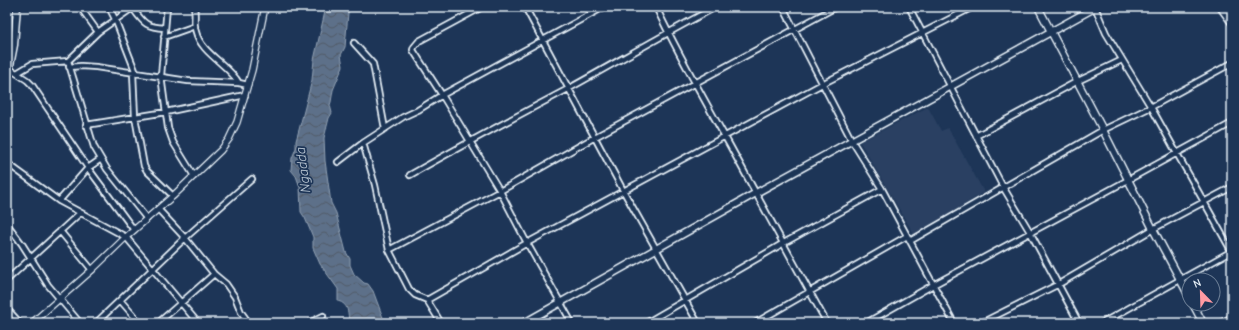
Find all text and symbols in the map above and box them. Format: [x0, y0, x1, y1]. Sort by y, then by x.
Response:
water label: Ngadda [292, 146, 314, 194]
north arrow [1181, 272, 1221, 312]
text: N [1191, 276, 1203, 291]

